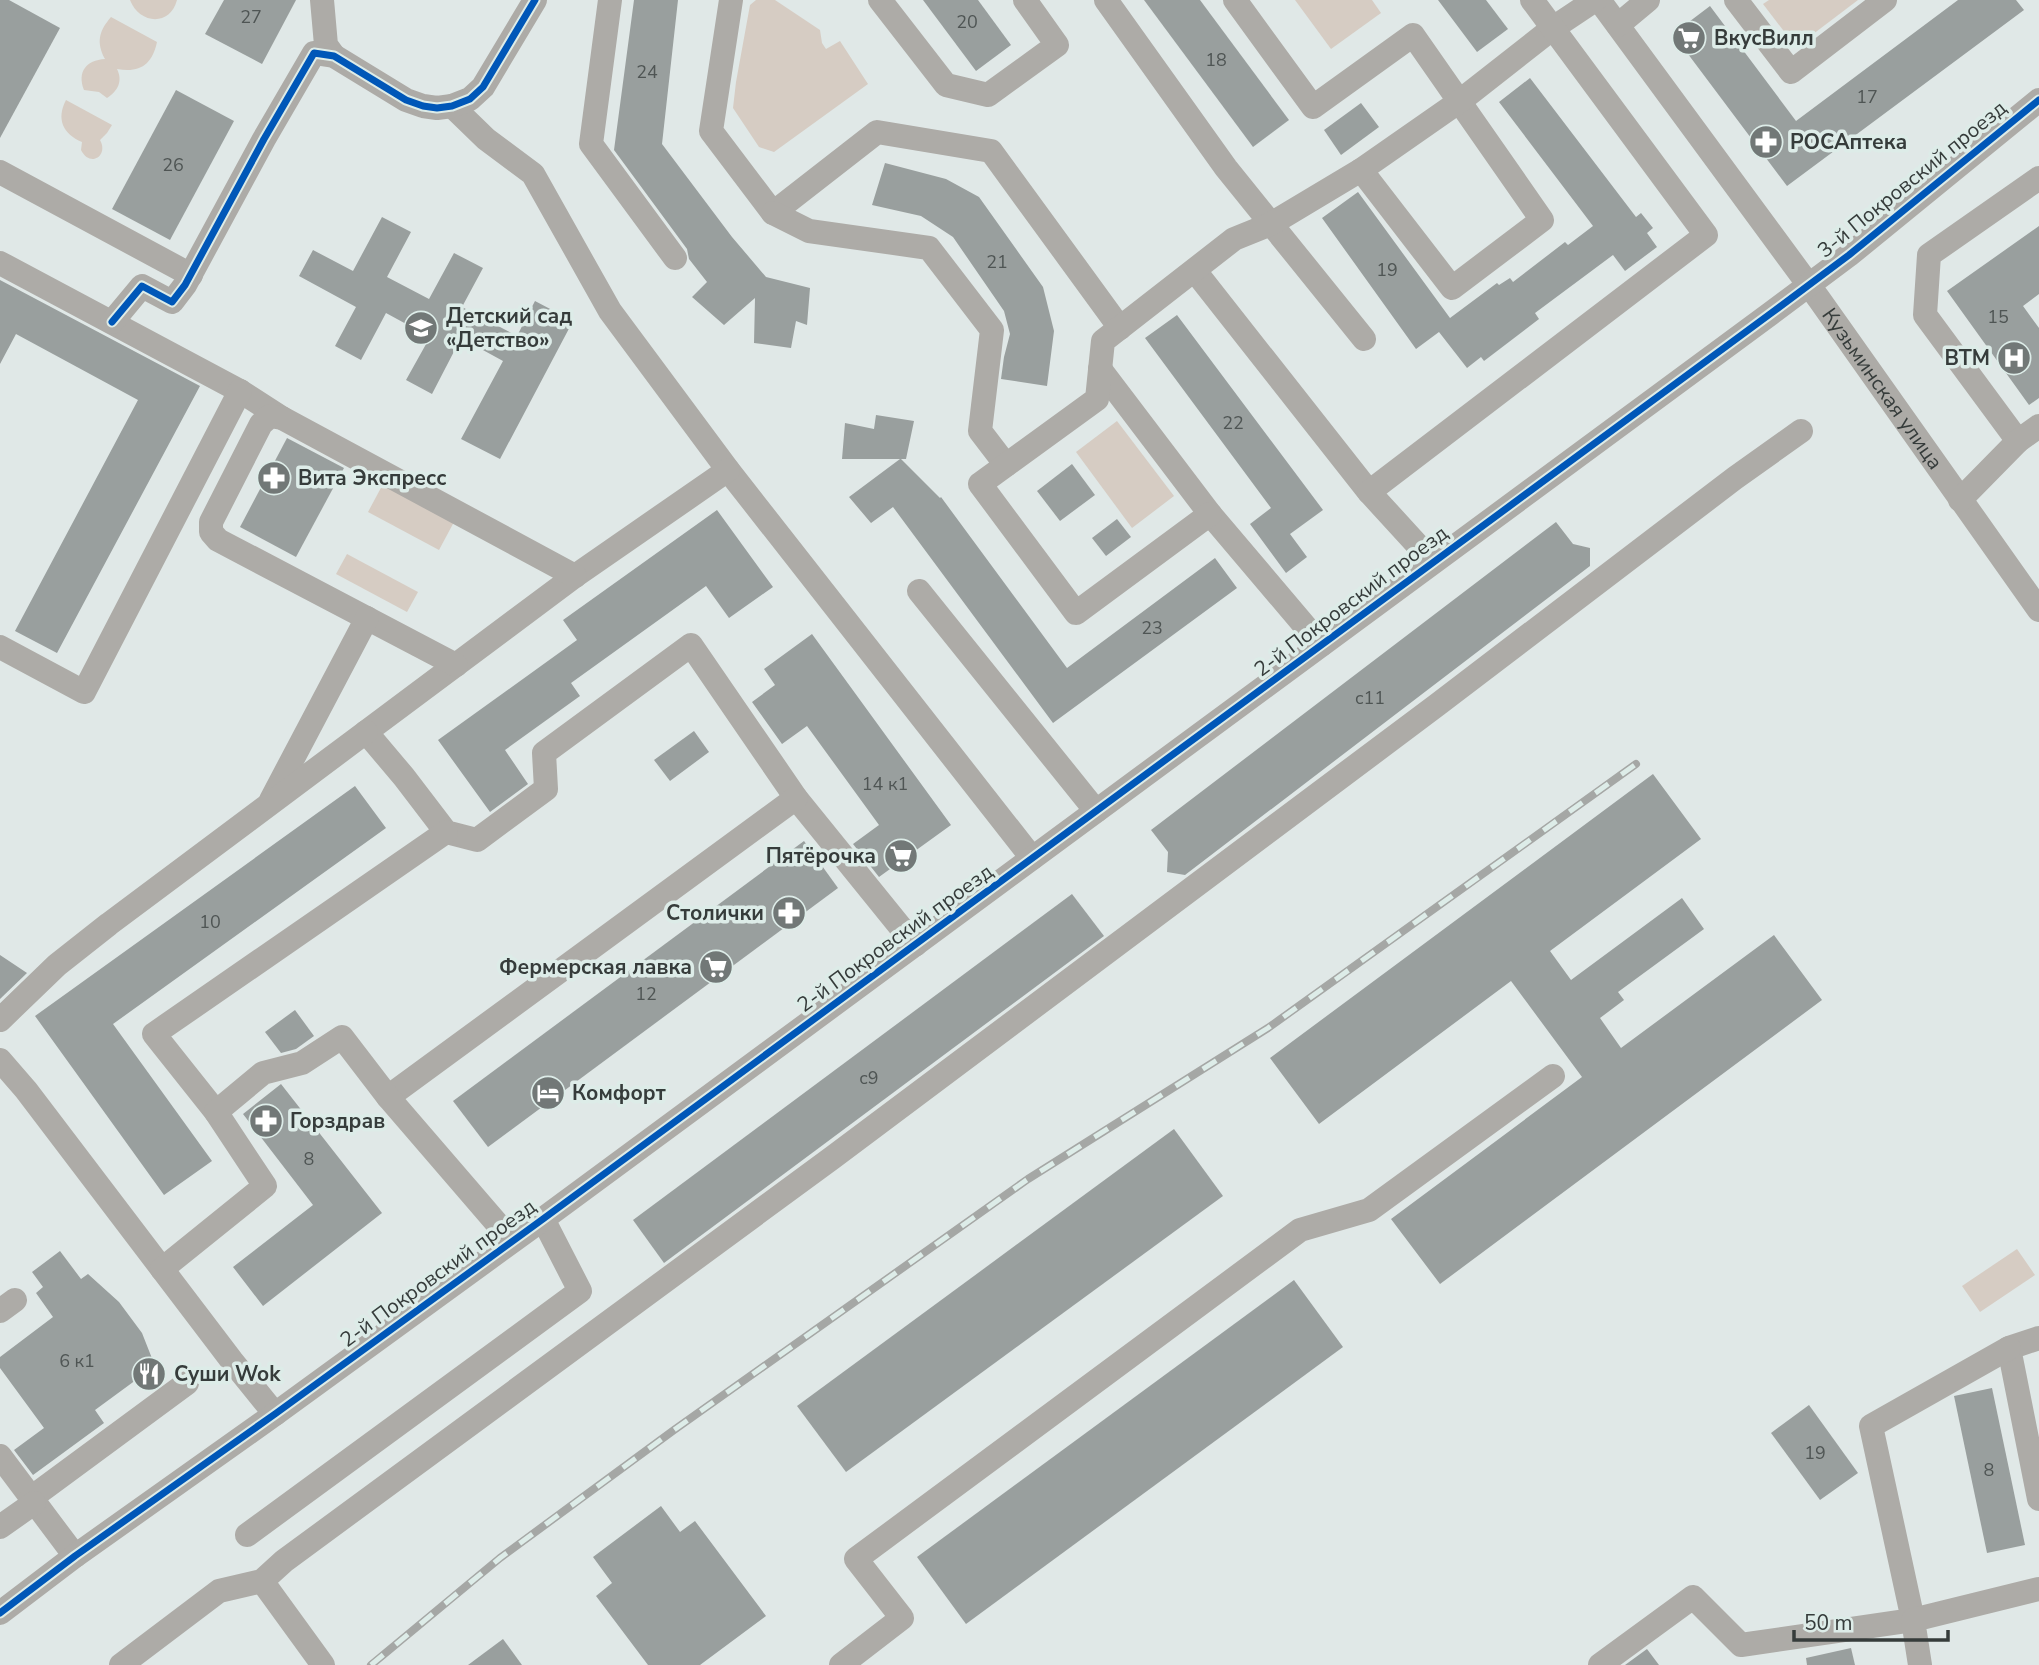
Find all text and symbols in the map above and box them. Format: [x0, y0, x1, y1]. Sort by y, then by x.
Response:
house number: 27 [240, 5, 262, 29]
house number: 20 [956, 10, 978, 34]
supermarket icon: ВкусВилл [1670, 19, 1708, 57]
place label: ВкусВилл [1714, 24, 1814, 52]
house number: 18 [1205, 48, 1227, 72]
house number: 24 [636, 60, 658, 84]
house number: 17 [1856, 85, 1878, 109]
street label: 3-й Покровский проезд [1812, 94, 2012, 264]
pharmacy icon: РОСАптека [1747, 123, 1785, 161]
place label: РОСАптека [1790, 128, 1907, 156]
house number: 26 [162, 153, 184, 177]
house number: 21 [986, 250, 1008, 274]
house number: 19 [1376, 258, 1398, 282]
place label: Детский сад «Детство» [446, 302, 572, 354]
street label: Кузьминская улица [1816, 302, 1949, 475]
house number: 15 [1987, 305, 2009, 329]
school or university icon: Детский сад «Детство» [402, 309, 440, 347]
hospital icon: ВТМ [1995, 339, 2033, 377]
place label: ВТМ [1944, 344, 1990, 372]
house number: 22 [1222, 411, 1244, 435]
pharmacy icon: Вита Экспресс [255, 459, 293, 497]
place label: Вита Экспресс [298, 464, 446, 492]
street label: 2-й Покровский проезд [1248, 519, 1454, 683]
house number: 23 [1141, 616, 1163, 640]
house number: с11 [1355, 686, 1385, 710]
house number: 14 к1 [862, 772, 908, 796]
supermarket icon: Пятёрочка [882, 837, 920, 875]
place label: Пятёрочка [766, 842, 876, 870]
street label: 2-й Покровский проезд [791, 857, 999, 1019]
pharmacy icon: Столички [770, 894, 808, 932]
place label: Столички [666, 899, 764, 927]
house number: 10 [199, 910, 221, 934]
supermarket icon: Фермерская лавка [697, 948, 735, 986]
place label: Фермерская лавка [499, 953, 692, 981]
house number: 12 [635, 982, 657, 1006]
house number: с9 [859, 1066, 879, 1090]
hotel icon: Комфорт [529, 1074, 567, 1112]
place label: Комфорт [572, 1079, 666, 1107]
pharmacy icon: Горздрав [247, 1102, 285, 1140]
place label: Горздрав [290, 1107, 385, 1135]
house number: 8 [304, 1147, 314, 1171]
street label: 2-й Покровский проезд [334, 1192, 542, 1354]
house number: 6 к1 [59, 1349, 95, 1373]
restaurant icon: Суши Wok [130, 1355, 168, 1393]
place label: Суши Wok [174, 1360, 281, 1388]
house number: 19 [1804, 1441, 1826, 1465]
house number: 8 [1984, 1458, 1994, 1482]
scale bar [1794, 1598, 1948, 1642]
text: 50 m [1804, 1609, 1853, 1637]

